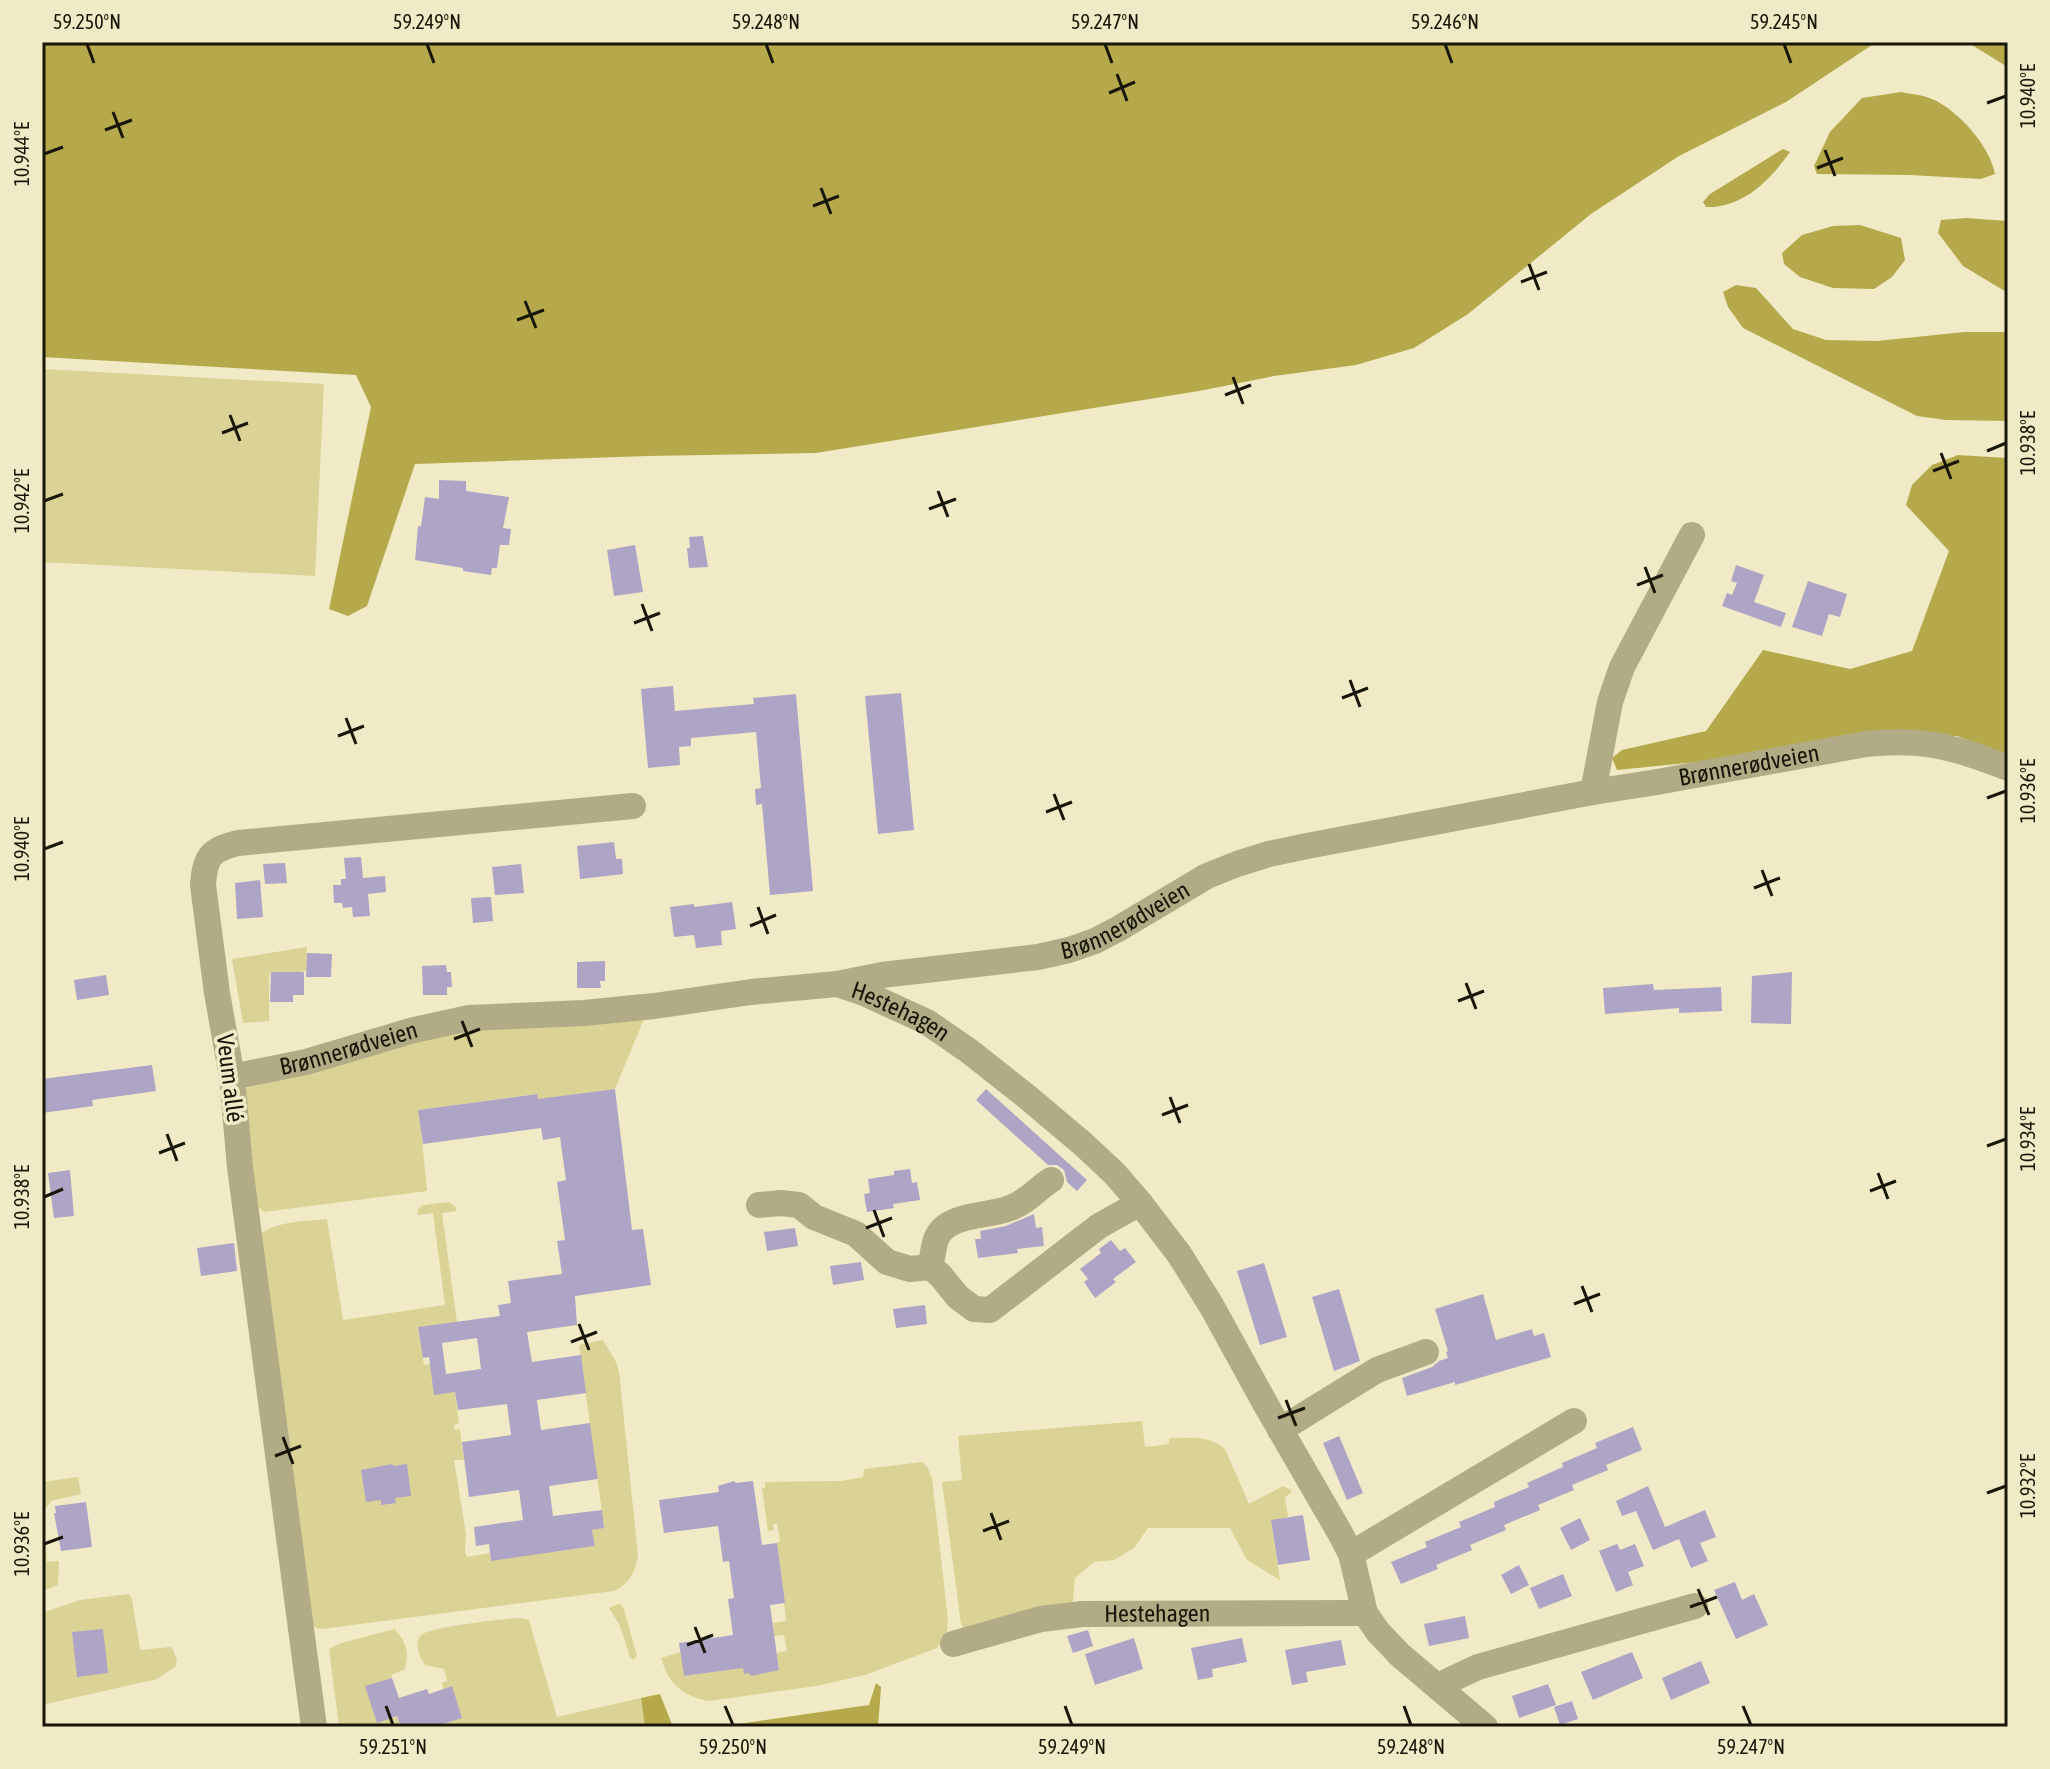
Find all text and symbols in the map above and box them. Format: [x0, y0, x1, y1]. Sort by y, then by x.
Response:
text: 59.250°N [53, 10, 121, 33]
text: 59.249°N [393, 10, 461, 33]
text: 59.248°N [732, 10, 800, 33]
text: 59.247°N [1071, 10, 1139, 33]
text: 59.246°N [1411, 10, 1479, 33]
text: 59.245°N [1750, 10, 1818, 33]
text: 10.940°E [2016, 63, 2039, 128]
text: 10.944°E [10, 121, 33, 186]
text: 10.938°E [2016, 410, 2039, 475]
text: 10.942°E [10, 468, 33, 533]
street label: Brønnerødveien [1676, 739, 1821, 791]
text: 10.936°E [2016, 758, 2039, 823]
text: 10.940°E [10, 816, 33, 881]
street label: Brønnerødveien [1058, 876, 1194, 964]
street label: Hestehagen [848, 976, 955, 1047]
street label: Brønnerødveien [277, 1016, 421, 1080]
street label: Veum allé [212, 1032, 249, 1124]
text: 10.934°E [2016, 1106, 2039, 1171]
text: 10.938°E [10, 1164, 33, 1229]
text: 10.932°E [2016, 1453, 2039, 1518]
text: 10.936°E [10, 1511, 33, 1576]
street label: Hestehagen [1104, 1600, 1210, 1627]
text: 59.251°N [359, 1735, 427, 1758]
text: 59.250°N [699, 1735, 767, 1758]
text: 59.249°N [1038, 1735, 1106, 1758]
text: 59.248°N [1377, 1735, 1445, 1758]
text: 59.247°N [1717, 1735, 1785, 1758]

